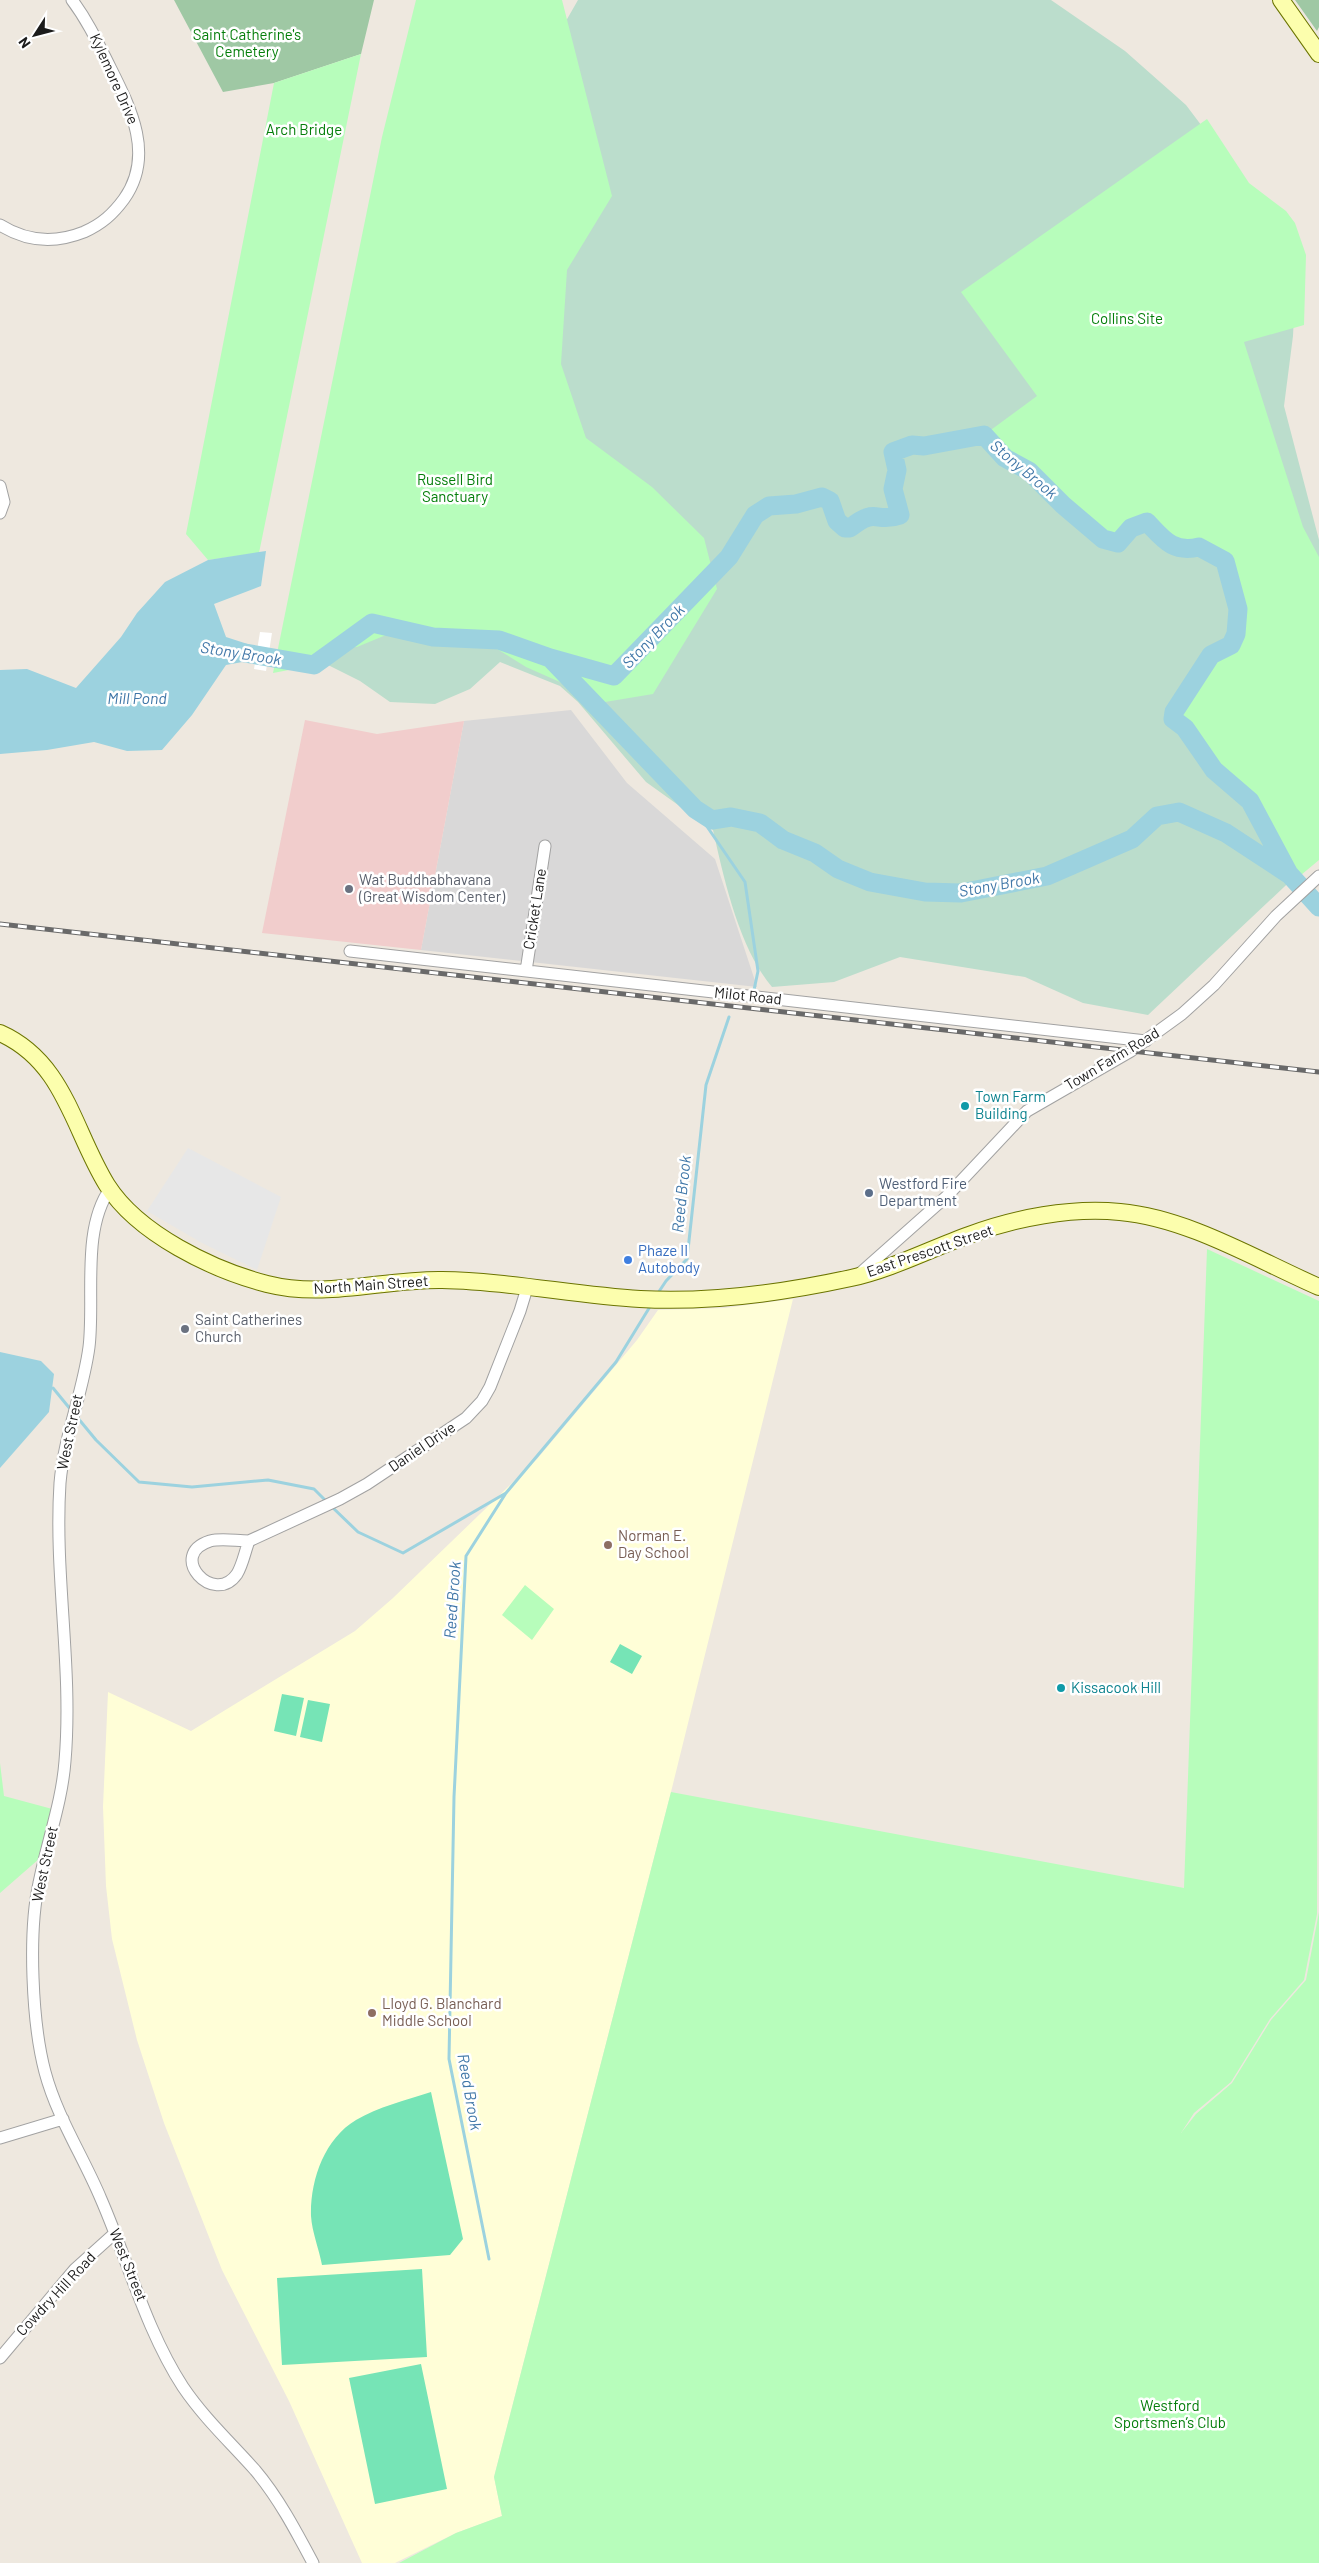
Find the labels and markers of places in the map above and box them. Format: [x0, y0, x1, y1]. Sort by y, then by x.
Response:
place label: Wat Buddhabhavana (Great Wisdom Center) [358, 870, 505, 905]
marker: Wat Buddhabhavana (Great Wisdom Center) [343, 883, 355, 895]
place label: Town Farm Building [975, 1087, 1046, 1122]
marker: Town Farm Building [959, 1100, 971, 1112]
place label: Westford Fire Department [879, 1174, 967, 1209]
marker: Westford Fire Department [863, 1187, 875, 1199]
place label: Phaze II Autobody [638, 1241, 700, 1276]
marker: Phaze II Autobody [622, 1254, 634, 1266]
place label: Saint Catherines Church [195, 1310, 302, 1345]
marker: Saint Catherines Church [179, 1323, 191, 1335]
place label: Norman E. Day School [618, 1526, 689, 1561]
marker: Norman E. Day School [602, 1539, 614, 1551]
place label: Kissacook Hill [1071, 1678, 1161, 1696]
marker: Kissacook Hill [1055, 1682, 1067, 1694]
place label: Lloyd G. Blanchard Middle School [382, 1994, 502, 2029]
marker: Lloyd G. Blanchard Middle School [366, 2007, 378, 2019]

